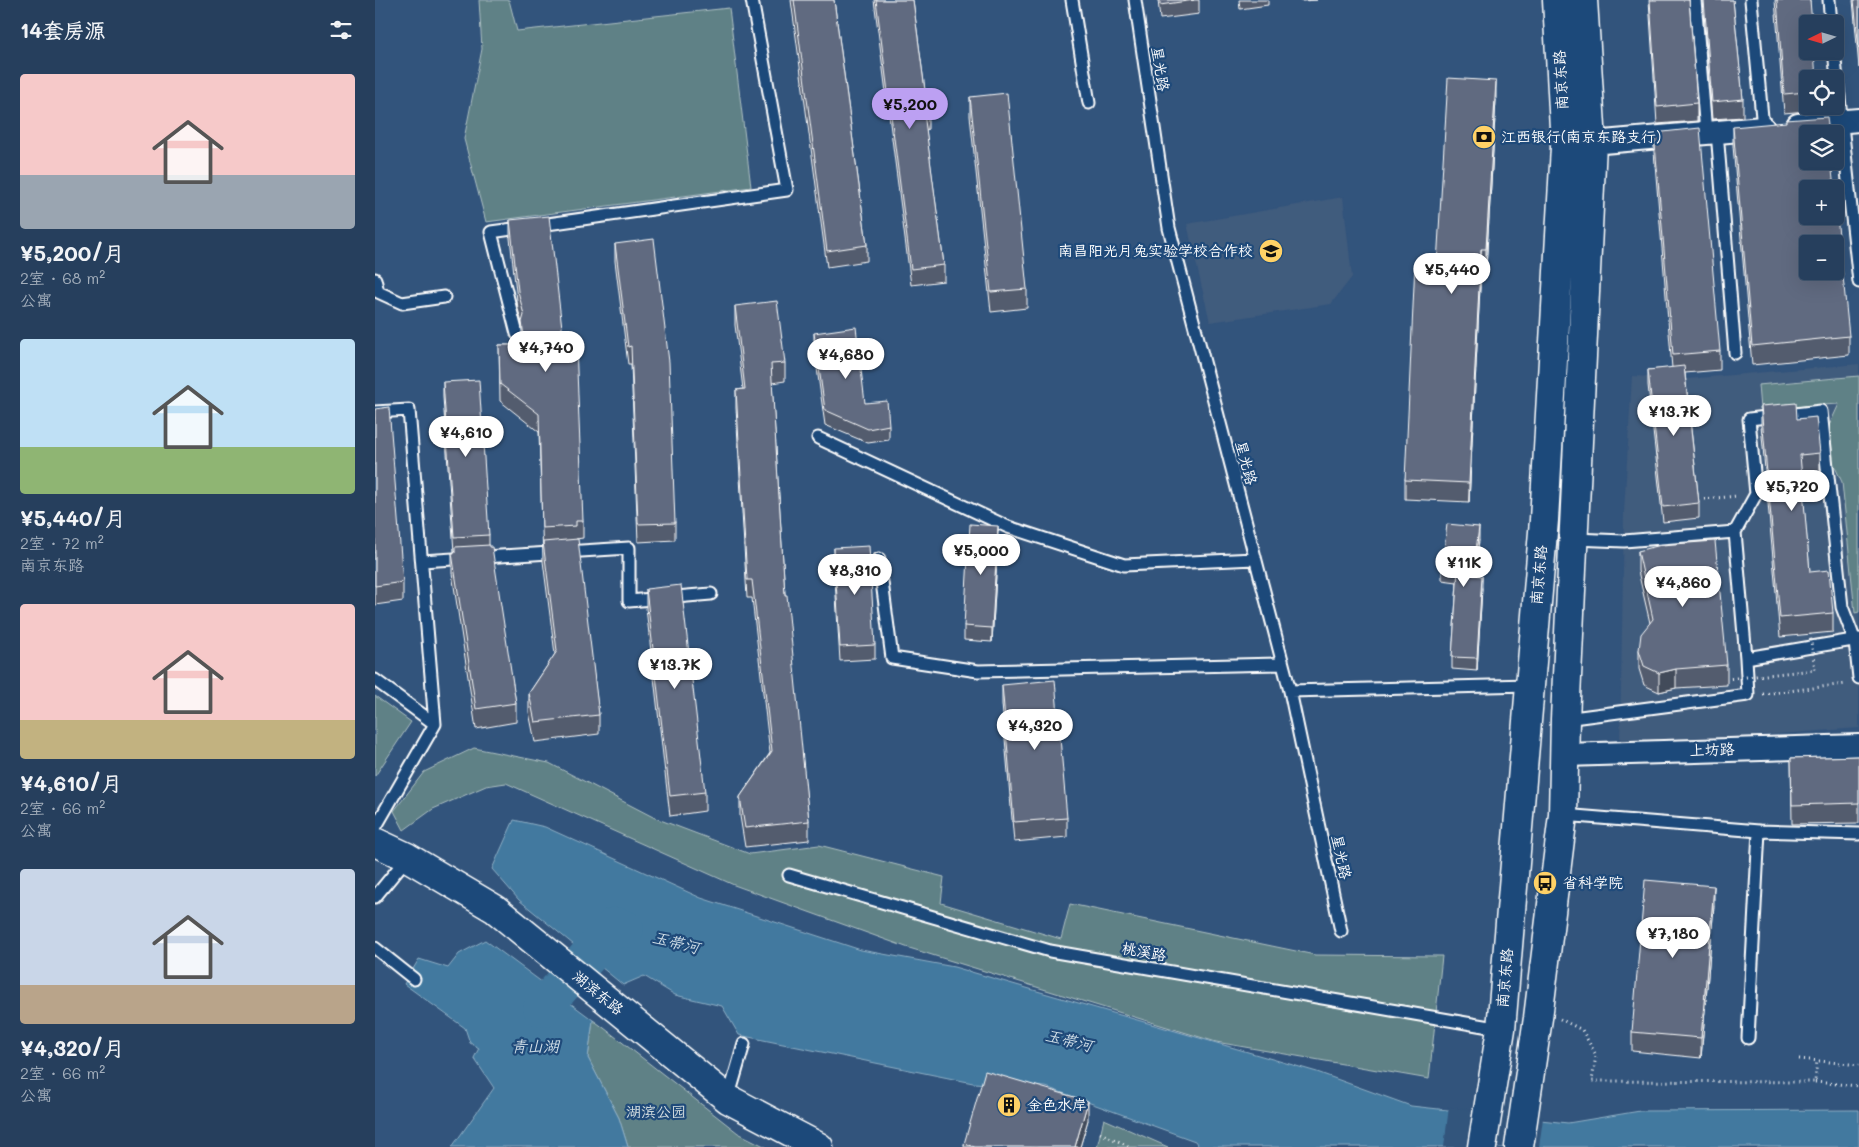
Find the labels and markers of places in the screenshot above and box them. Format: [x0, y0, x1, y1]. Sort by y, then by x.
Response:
pin: ¥5,200 [869, 88, 951, 130]
bank icon: 江西银行(南京东路支行) [1471, 124, 1497, 150]
place label: 江西银行(南京东路支行) [1501, 126, 1661, 146]
school or university icon: 南昌阳光月兔实验学校合作校 [1258, 238, 1284, 264]
place label: 南昌阳光月兔实验学校合作校 [1058, 240, 1253, 260]
pin: ¥5,440 [1411, 252, 1493, 295]
pin: ¥4,740 [505, 330, 587, 373]
pin: ¥4,680 [805, 338, 887, 380]
pin: ¥13.7K [1633, 394, 1715, 437]
pin: ¥4,610 [425, 416, 507, 458]
pin: ¥5,720 [1751, 470, 1833, 512]
pin: ¥5,000 [940, 534, 1022, 576]
pin: ¥11K [1434, 546, 1494, 588]
pin: ¥8,310 [814, 554, 896, 596]
pin: ¥4,860 [1642, 566, 1724, 608]
pin: ¥13.7K [634, 648, 716, 690]
pin: ¥4,320 [994, 708, 1076, 751]
bus stop icon: 省科学院 [1532, 870, 1558, 896]
place label: 省科学院 [1563, 872, 1623, 892]
pin: ¥7,180 [1632, 916, 1714, 959]
building icon: 金色水岸 [996, 1092, 1022, 1118]
place label: 金色水岸 [1027, 1094, 1087, 1114]

